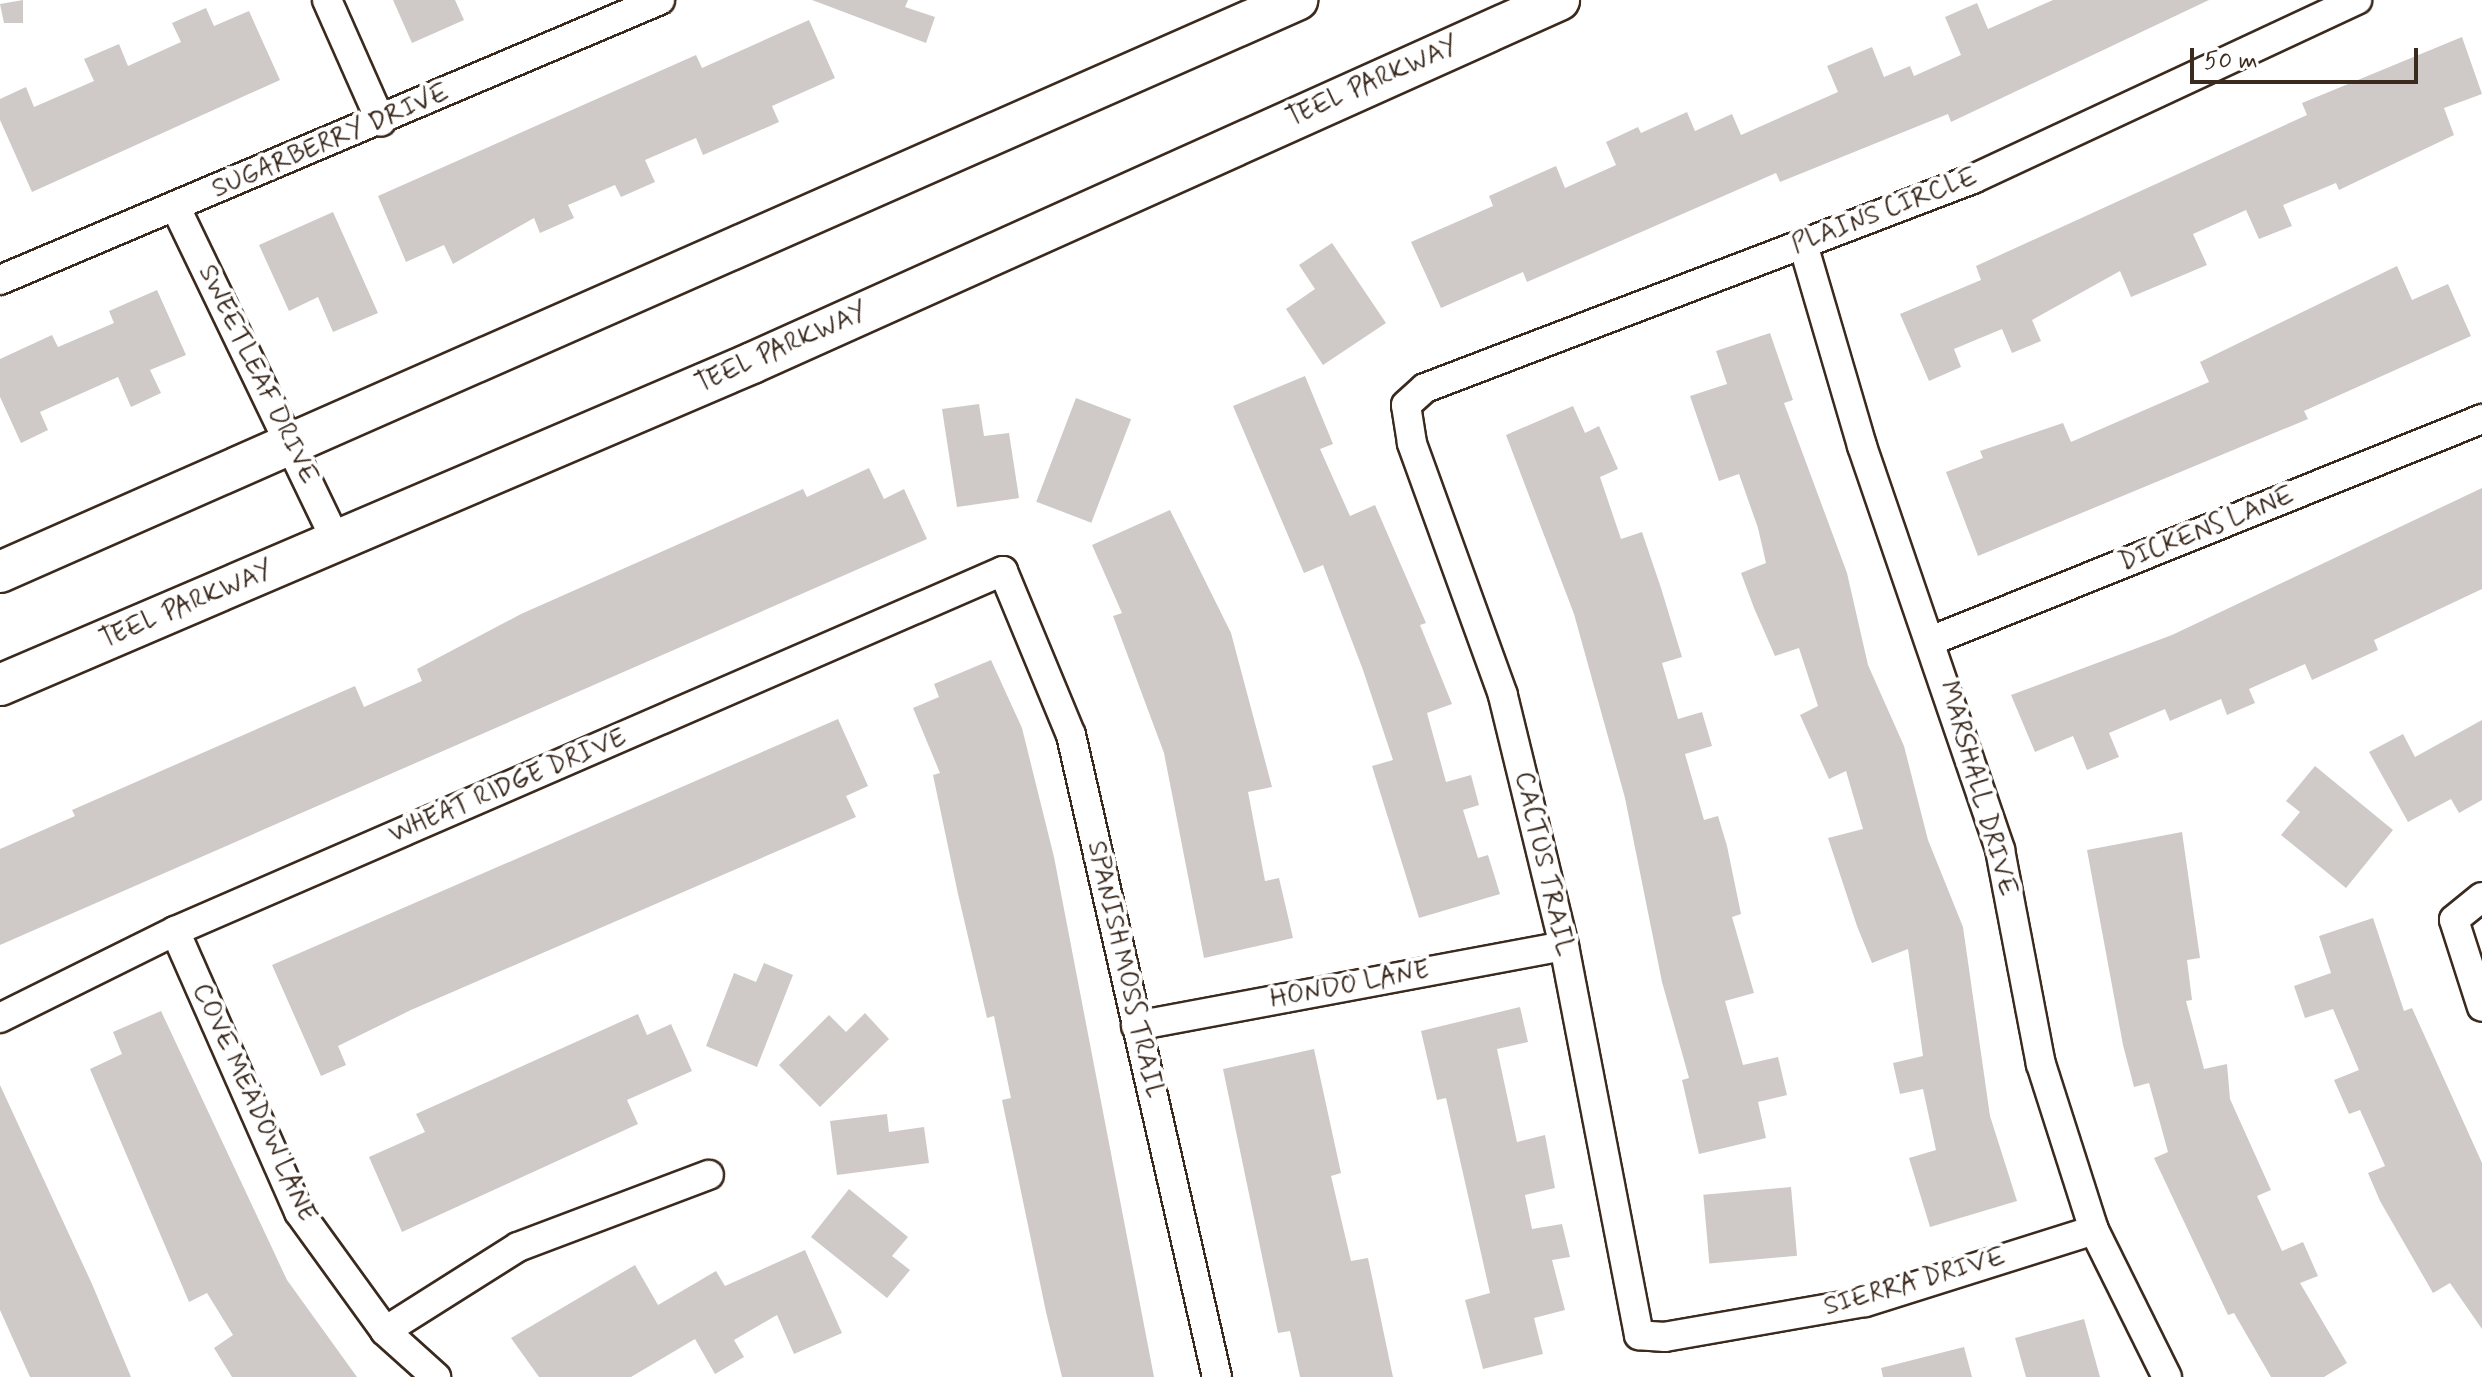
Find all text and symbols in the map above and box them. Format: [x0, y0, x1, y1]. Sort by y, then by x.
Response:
street label: TEEL PARKWAY [1284, 32, 1462, 134]
scale bar [2194, 32, 2422, 82]
text: 50 m [2204, 46, 2258, 77]
street label: SUGARBERRY DRIVE [208, 78, 454, 206]
street label: PLAINS CIRCLE [1787, 162, 1983, 262]
street label: SWEETLEAF DRIVE [190, 260, 324, 490]
street label: TEEL PARKWAY [693, 298, 871, 400]
street label: DICKENS LANE [2115, 481, 2299, 579]
street label: TEEL PARKWAY [98, 556, 276, 656]
street label: MARSHALL DRIVE [1931, 678, 2023, 900]
street label: WHEAT RIDGE DRIVE [379, 721, 637, 853]
street label: CACTUS TRAIL [1507, 772, 1579, 956]
street label: SPANISH MOSS TRAIL [1079, 838, 1169, 1102]
street label: HONDO LANE [1267, 955, 1433, 1017]
street label: COVE MEADOW LANE [183, 978, 323, 1228]
street label: SIERRA DRIVE [1821, 1242, 2009, 1324]

